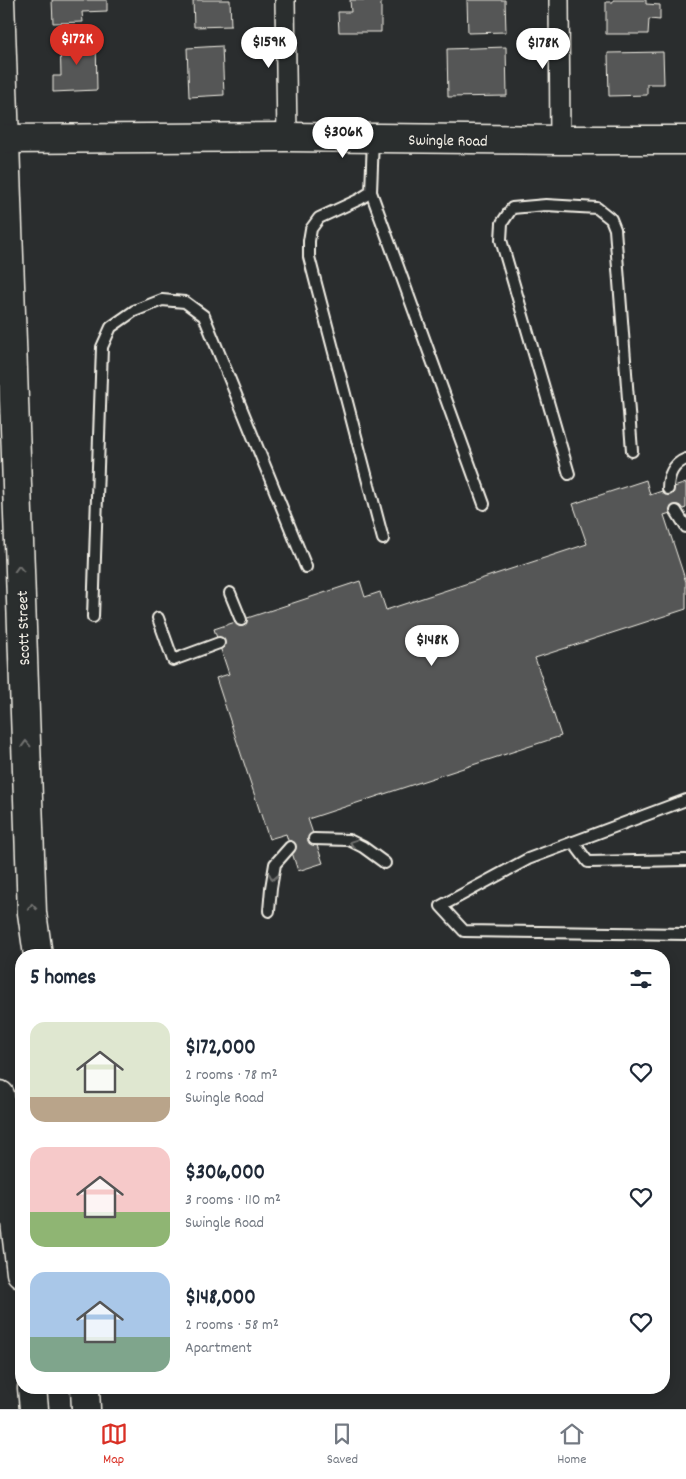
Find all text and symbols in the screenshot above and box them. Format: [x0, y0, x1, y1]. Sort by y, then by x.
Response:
pin: $172K [42, 23, 112, 66]
pin: $159K [234, 27, 304, 69]
text: $172K [61, 28, 93, 51]
pin: $178K [508, 28, 578, 70]
text: $159K [252, 31, 286, 54]
text: $178K [527, 32, 559, 55]
pin: $306K [308, 116, 378, 159]
text: $306K [323, 121, 363, 144]
street label: Swingle Road [408, 129, 488, 154]
one-way arrow [14, 565, 25, 573]
street label: Scott Street [12, 590, 37, 666]
pin: $148K [397, 624, 467, 667]
text: $148K [416, 629, 448, 652]
one-way arrow [21, 740, 31, 748]
one-way arrow [349, 838, 358, 848]
one-way arrow [268, 872, 279, 881]
one-way arrow [26, 902, 37, 910]
text: 5 homes [30, 964, 96, 994]
icon: filters [627, 965, 655, 993]
text: $172,000 [185, 1034, 256, 1064]
icon: home [70, 1042, 130, 1102]
icon: heart [627, 1058, 655, 1086]
text: 2 rooms · 78 m² [185, 1064, 278, 1087]
text: Swingle Road [185, 1087, 264, 1110]
text: $306,000 [185, 1159, 265, 1189]
icon: home [70, 1167, 130, 1227]
icon: heart [627, 1183, 655, 1211]
text: 3 rooms · 110 m² [185, 1189, 281, 1212]
text: Swingle Road [185, 1212, 264, 1235]
text: $148,000 [185, 1284, 256, 1314]
icon: home [70, 1292, 130, 1352]
icon: heart [627, 1308, 655, 1336]
text: 2 rooms · 58 m² [185, 1314, 279, 1337]
text: Apartment [185, 1337, 252, 1360]
tab: Map [100, 1420, 128, 1470]
tab: Saved [327, 1420, 358, 1470]
tab: Home [557, 1420, 586, 1470]

